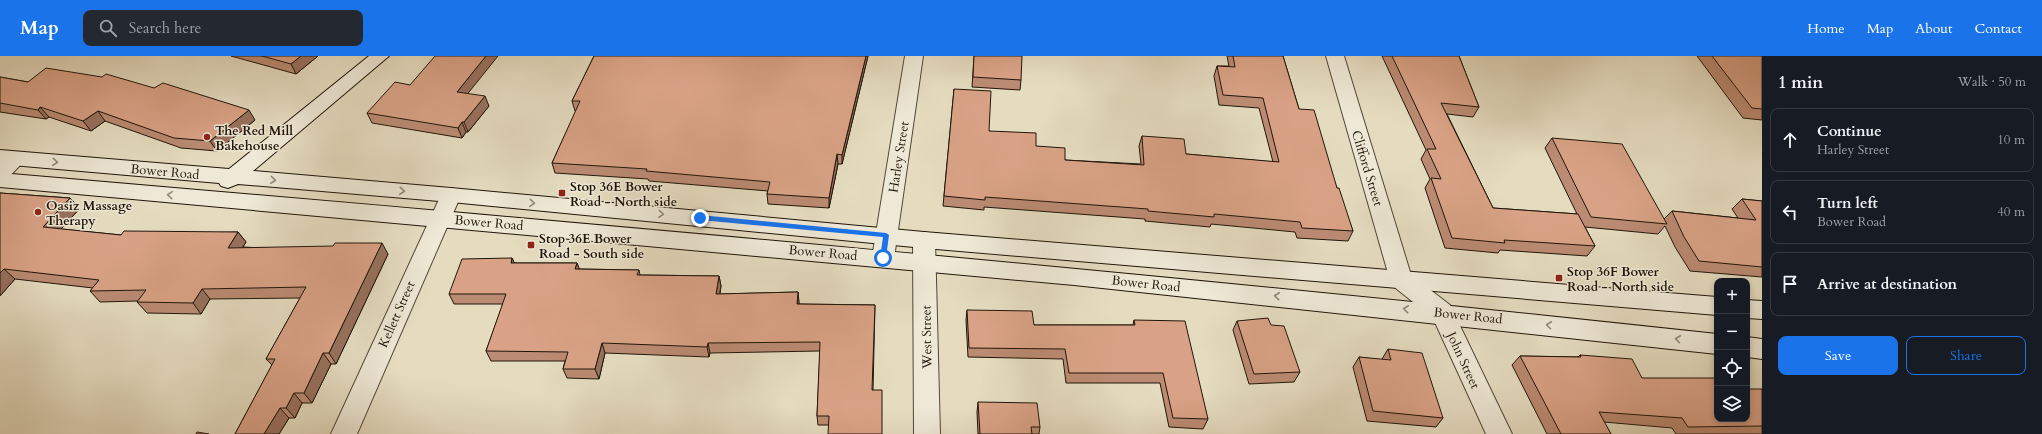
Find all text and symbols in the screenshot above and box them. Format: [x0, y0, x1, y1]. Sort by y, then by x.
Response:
search box [83, 10, 363, 46]
text: Map [20, 15, 59, 41]
icon: search [97, 17, 119, 39]
text: Search here [129, 18, 201, 38]
text: Home [1807, 19, 1845, 38]
text: Map [1867, 19, 1893, 38]
text: About [1915, 19, 1952, 38]
text: Contact [1974, 19, 2022, 38]
text: 1 min [1778, 71, 1823, 94]
text: Walk · 50 m [1958, 73, 2026, 91]
street label: Harley Street [884, 120, 914, 194]
text: Continue [1817, 121, 1882, 141]
place label: The Red Mill Bakehouse [215, 122, 293, 155]
street label: Clifford Street [1347, 128, 1387, 208]
icon: ahead [1779, 129, 1801, 151]
text: 10 m [1997, 131, 2025, 149]
marker: The Red Mill Bakehouse [202, 132, 212, 142]
text: Harley Street [1817, 141, 1889, 159]
one-way arrow [52, 157, 58, 166]
street label: Bower Road [130, 160, 200, 184]
one-way arrow [270, 175, 276, 184]
place label: Stop 36E Bower Road - North side [570, 178, 677, 211]
one-way arrow [399, 187, 405, 196]
marker: Stop 36E Bower Road - North side [557, 188, 567, 198]
one-way arrow [167, 190, 173, 199]
text: Turn left [1817, 193, 1878, 213]
place label: Oasiz Massage Therapy [46, 197, 132, 230]
one-way arrow [529, 198, 535, 207]
icon: left [1779, 201, 1801, 223]
text: 40 m [1997, 203, 2025, 221]
marker: Oasiz Massage Therapy [33, 207, 43, 217]
route end [691, 209, 709, 227]
one-way arrow [658, 210, 664, 219]
street label: Bower Road [454, 211, 524, 235]
text: Bower Road [1817, 213, 1886, 231]
place label: Stop 36E Bower Road - South side [539, 230, 644, 263]
marker: Stop 36E Bower Road - South side [526, 240, 536, 250]
street label: Bower Road [788, 241, 858, 265]
route start [874, 249, 892, 267]
place label: Stop 36F Bower Road - North side [1567, 263, 1674, 296]
street label: Bower Road [1111, 271, 1181, 297]
marker: Stop 36F Bower Road - North side [1554, 273, 1564, 283]
icon: arrive [1779, 273, 1801, 295]
text: Arrive at destination [1817, 274, 1957, 294]
street label: Kellett Street [374, 278, 420, 351]
map controls [1714, 278, 1750, 422]
button: + [1714, 278, 1750, 314]
one-way arrow [1274, 292, 1280, 301]
street label: Bower Road [1433, 303, 1503, 329]
street label: West Street [917, 305, 937, 370]
one-way arrow [1403, 305, 1409, 314]
button: − [1714, 314, 1750, 350]
one-way arrow [1546, 320, 1552, 329]
street label: John Street [1441, 327, 1484, 392]
one-way arrow [1675, 335, 1681, 344]
button: Save [1778, 336, 1898, 375]
button: Share [1906, 336, 2026, 375]
button: locate [1714, 350, 1750, 386]
button: layers [1714, 386, 1750, 422]

